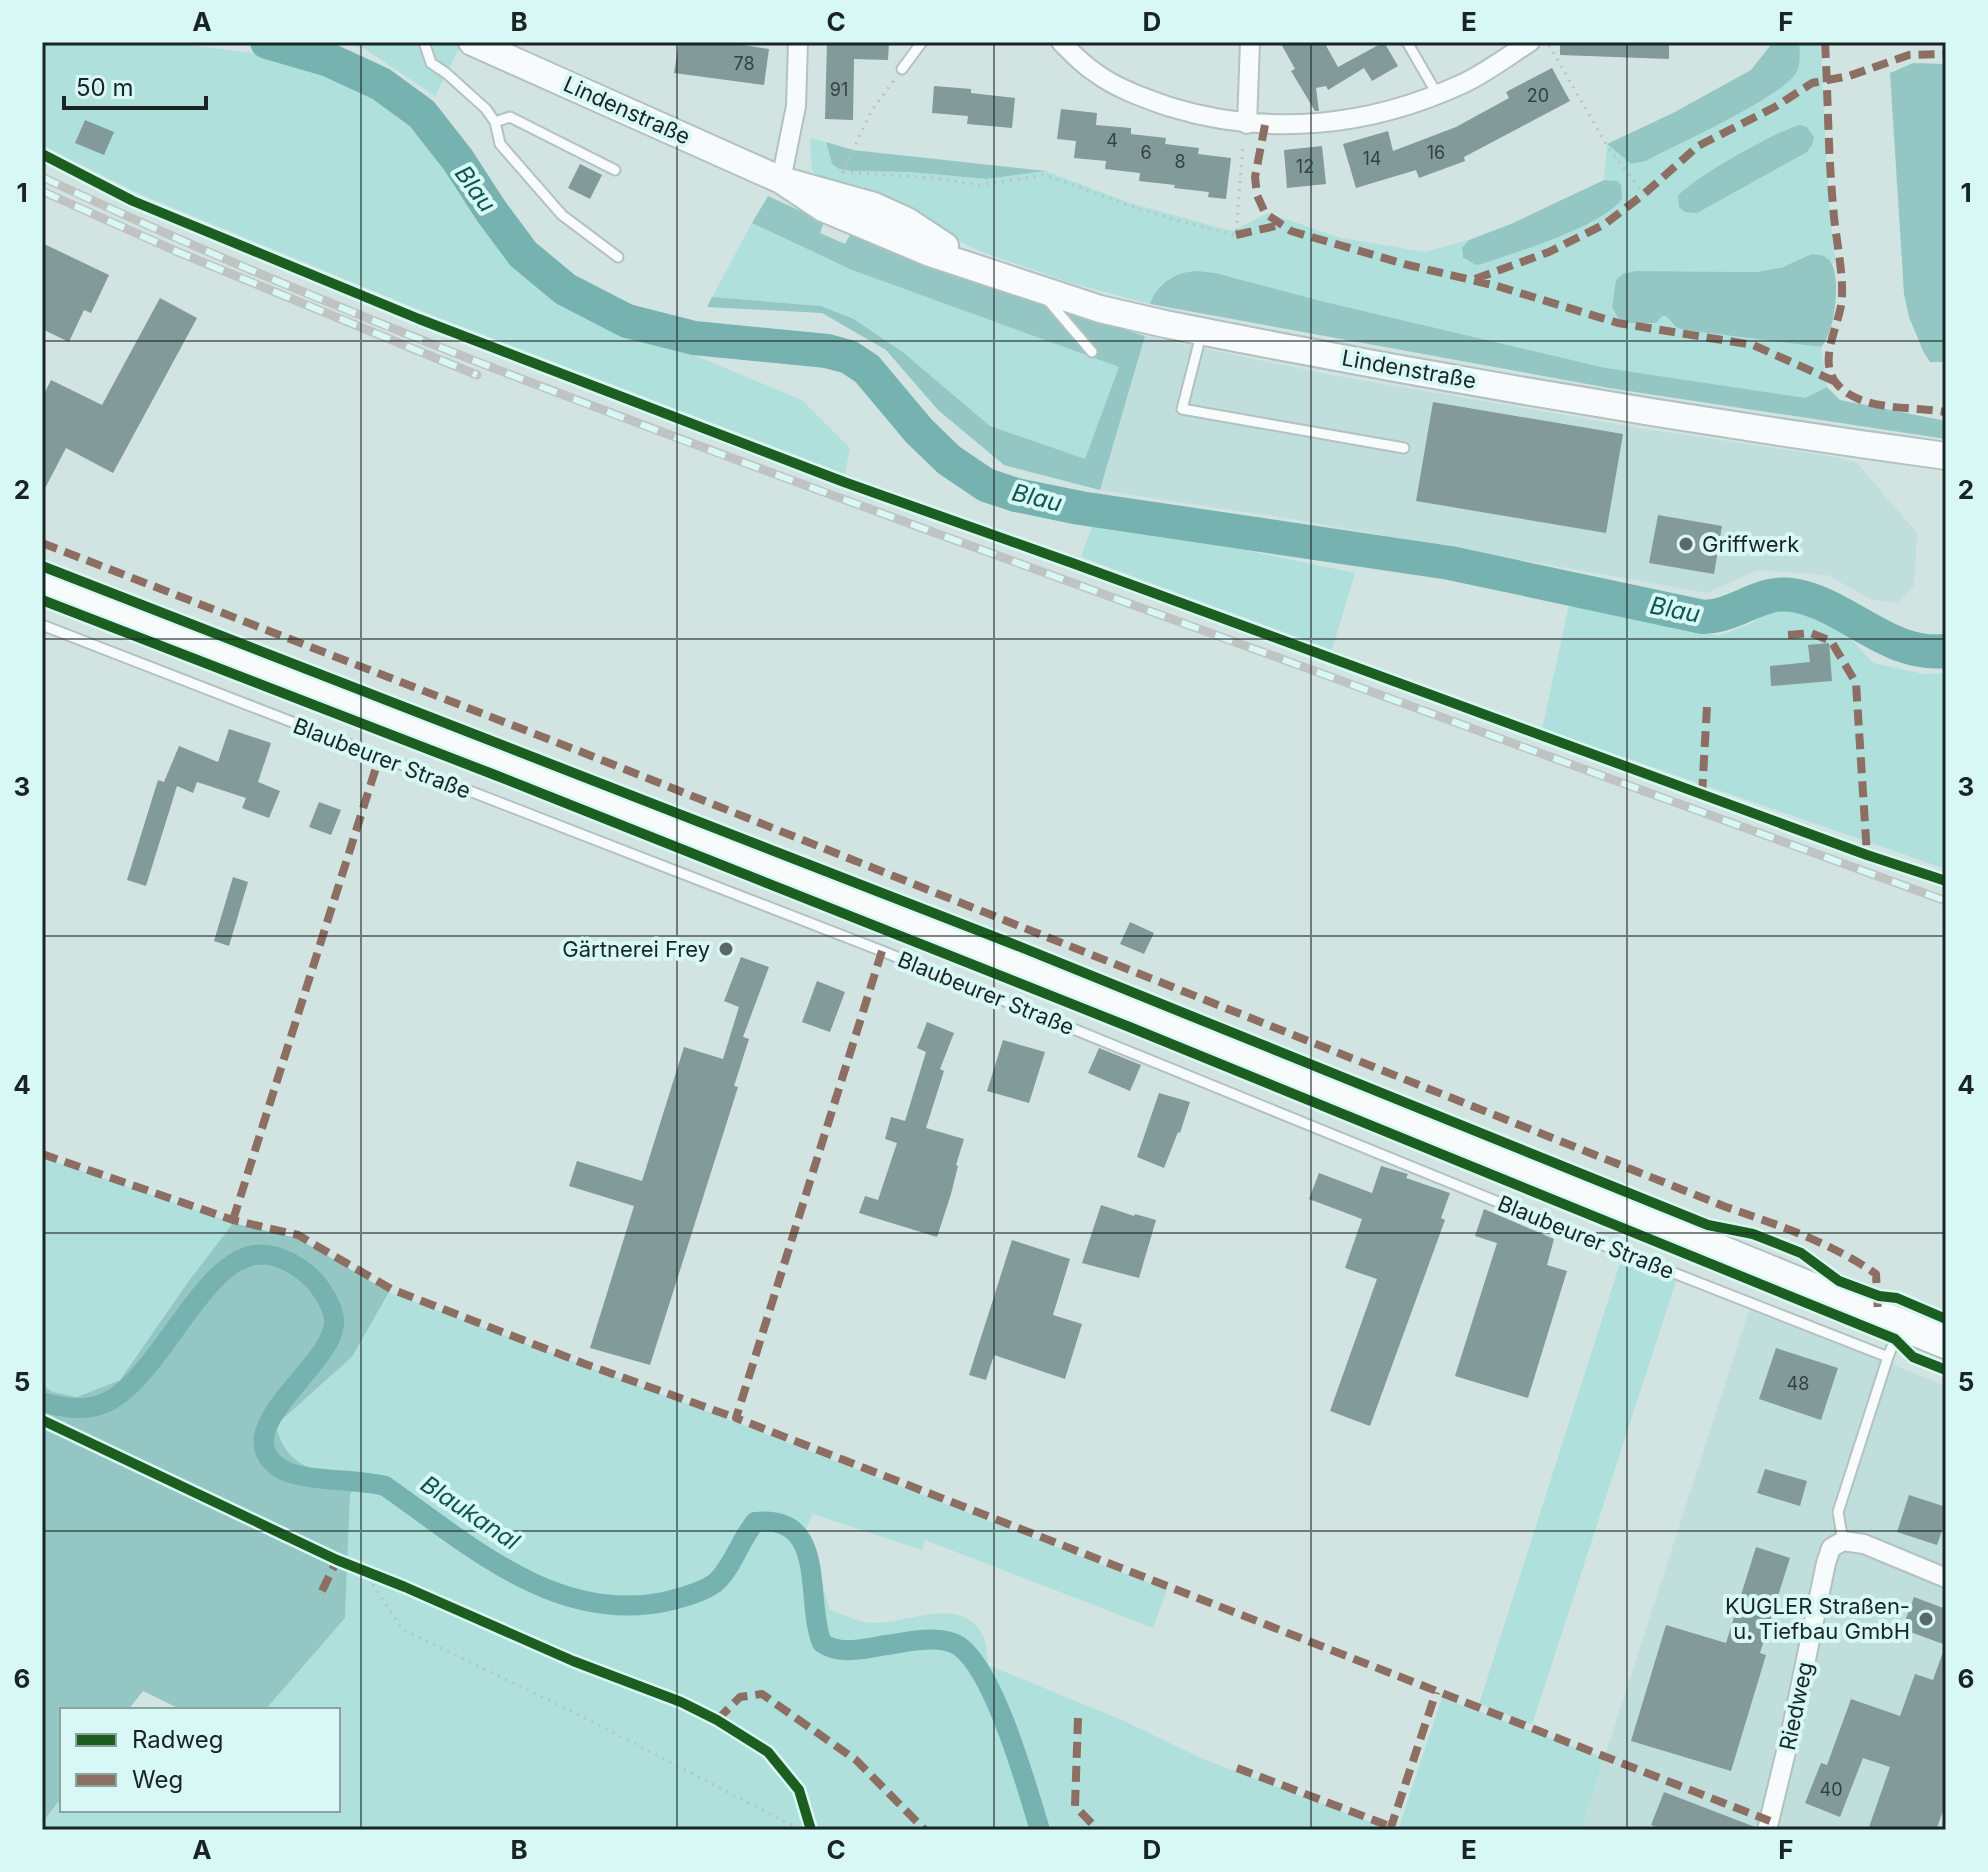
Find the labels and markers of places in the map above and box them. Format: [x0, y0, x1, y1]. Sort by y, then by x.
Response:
place label: Griffwerk [1702, 531, 1799, 557]
marker: Griffwerk [1677, 535, 1695, 553]
place label: Gärtnerei Frey [562, 936, 710, 962]
marker: Gärtnerei Frey [717, 940, 735, 958]
place label: KUGLER Straßen- u. Tiefbau GmbH [1725, 1593, 1910, 1644]
marker: KUGLER Straßen- u. Tiefbau GmbH [1917, 1610, 1935, 1628]

